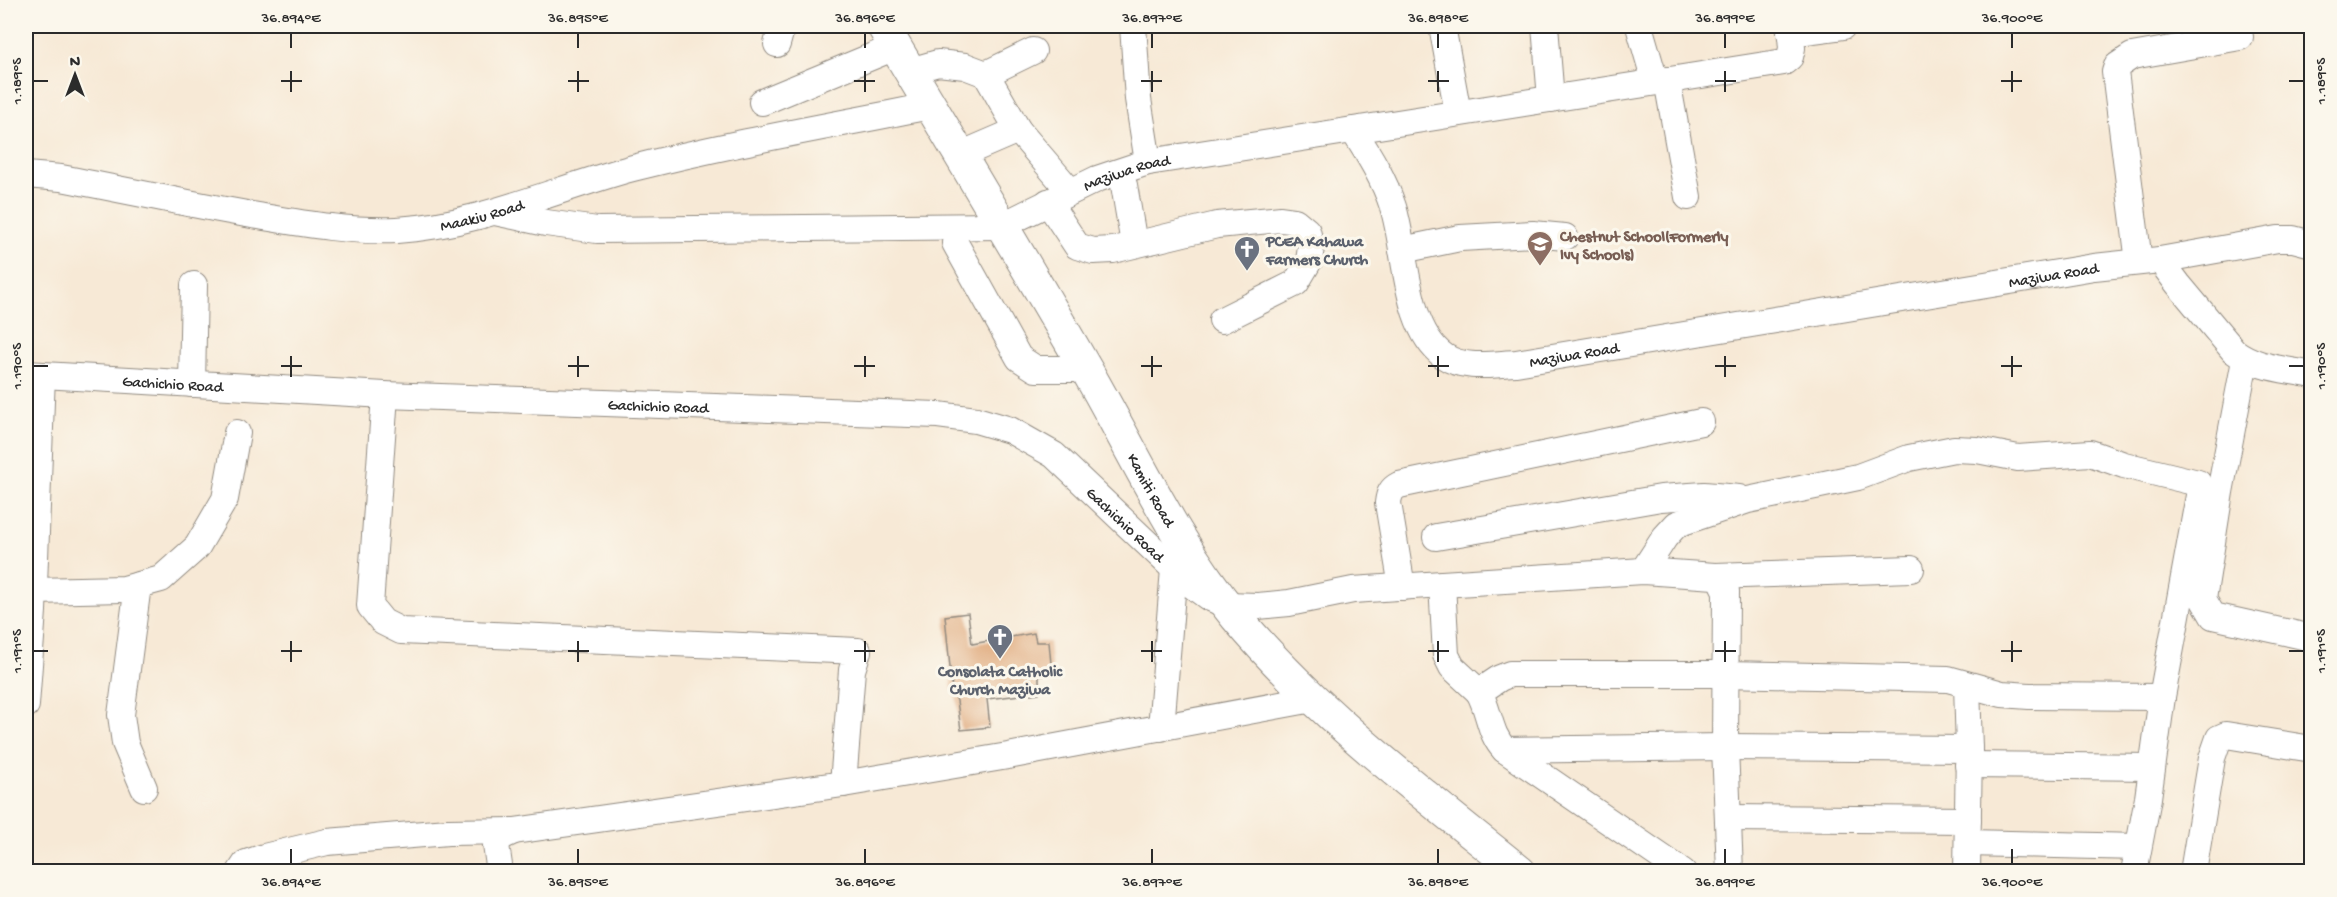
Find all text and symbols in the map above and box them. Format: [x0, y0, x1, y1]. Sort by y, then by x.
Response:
text: 36.894°E [260, 10, 321, 28]
text: 36.895°E [547, 10, 609, 28]
text: 36.896°E [834, 10, 895, 28]
text: 36.897°E [1121, 10, 1183, 28]
text: 36.898°E [1407, 10, 1469, 28]
text: 36.899°E [1694, 10, 1755, 28]
text: 36.900°E [1981, 10, 2043, 28]
north arrow [45, 45, 105, 105]
text: N [70, 54, 81, 73]
text: 1.189°S [9, 58, 27, 105]
text: 1.189°S [2313, 58, 2331, 105]
street label: Maziwa Road [1081, 152, 1173, 197]
street label: Maakiu Road [439, 197, 528, 237]
school or university icon: Chestnut School(Formerly Ivy Schools) [1525, 229, 1555, 267]
place label: Chestnut School(Formerly Ivy Schools) [1559, 229, 1728, 266]
church icon: PCEA Kahawa Farmers Church [1232, 234, 1262, 272]
place label: PCEA Kahawa Farmers Church [1265, 234, 1369, 271]
street label: Maziwa Road [2008, 260, 2102, 294]
street label: Maziwa Road [1528, 340, 1622, 374]
text: 1.190°S [9, 343, 27, 390]
text: 1.190°S [2313, 343, 2331, 390]
street label: Gachichio Road [122, 374, 225, 399]
street label: Gachichio Road [607, 397, 711, 420]
street label: Kamiti Road [1121, 451, 1178, 533]
street label: Gachichio Road [1081, 484, 1168, 569]
church icon: Consolata Catholic Church Maziwa [985, 622, 1015, 660]
text: 1.191°S [9, 629, 27, 674]
text: 1.191°S [2313, 629, 2331, 674]
place label: Consolata Catholic Church Maziwa [937, 664, 1063, 701]
text: 36.894°E [260, 874, 321, 892]
text: 36.895°E [547, 874, 609, 892]
text: 36.896°E [834, 874, 895, 892]
text: 36.897°E [1121, 874, 1183, 892]
text: 36.898°E [1407, 874, 1469, 892]
text: 36.899°E [1694, 874, 1755, 892]
text: 36.900°E [1981, 874, 2043, 892]

